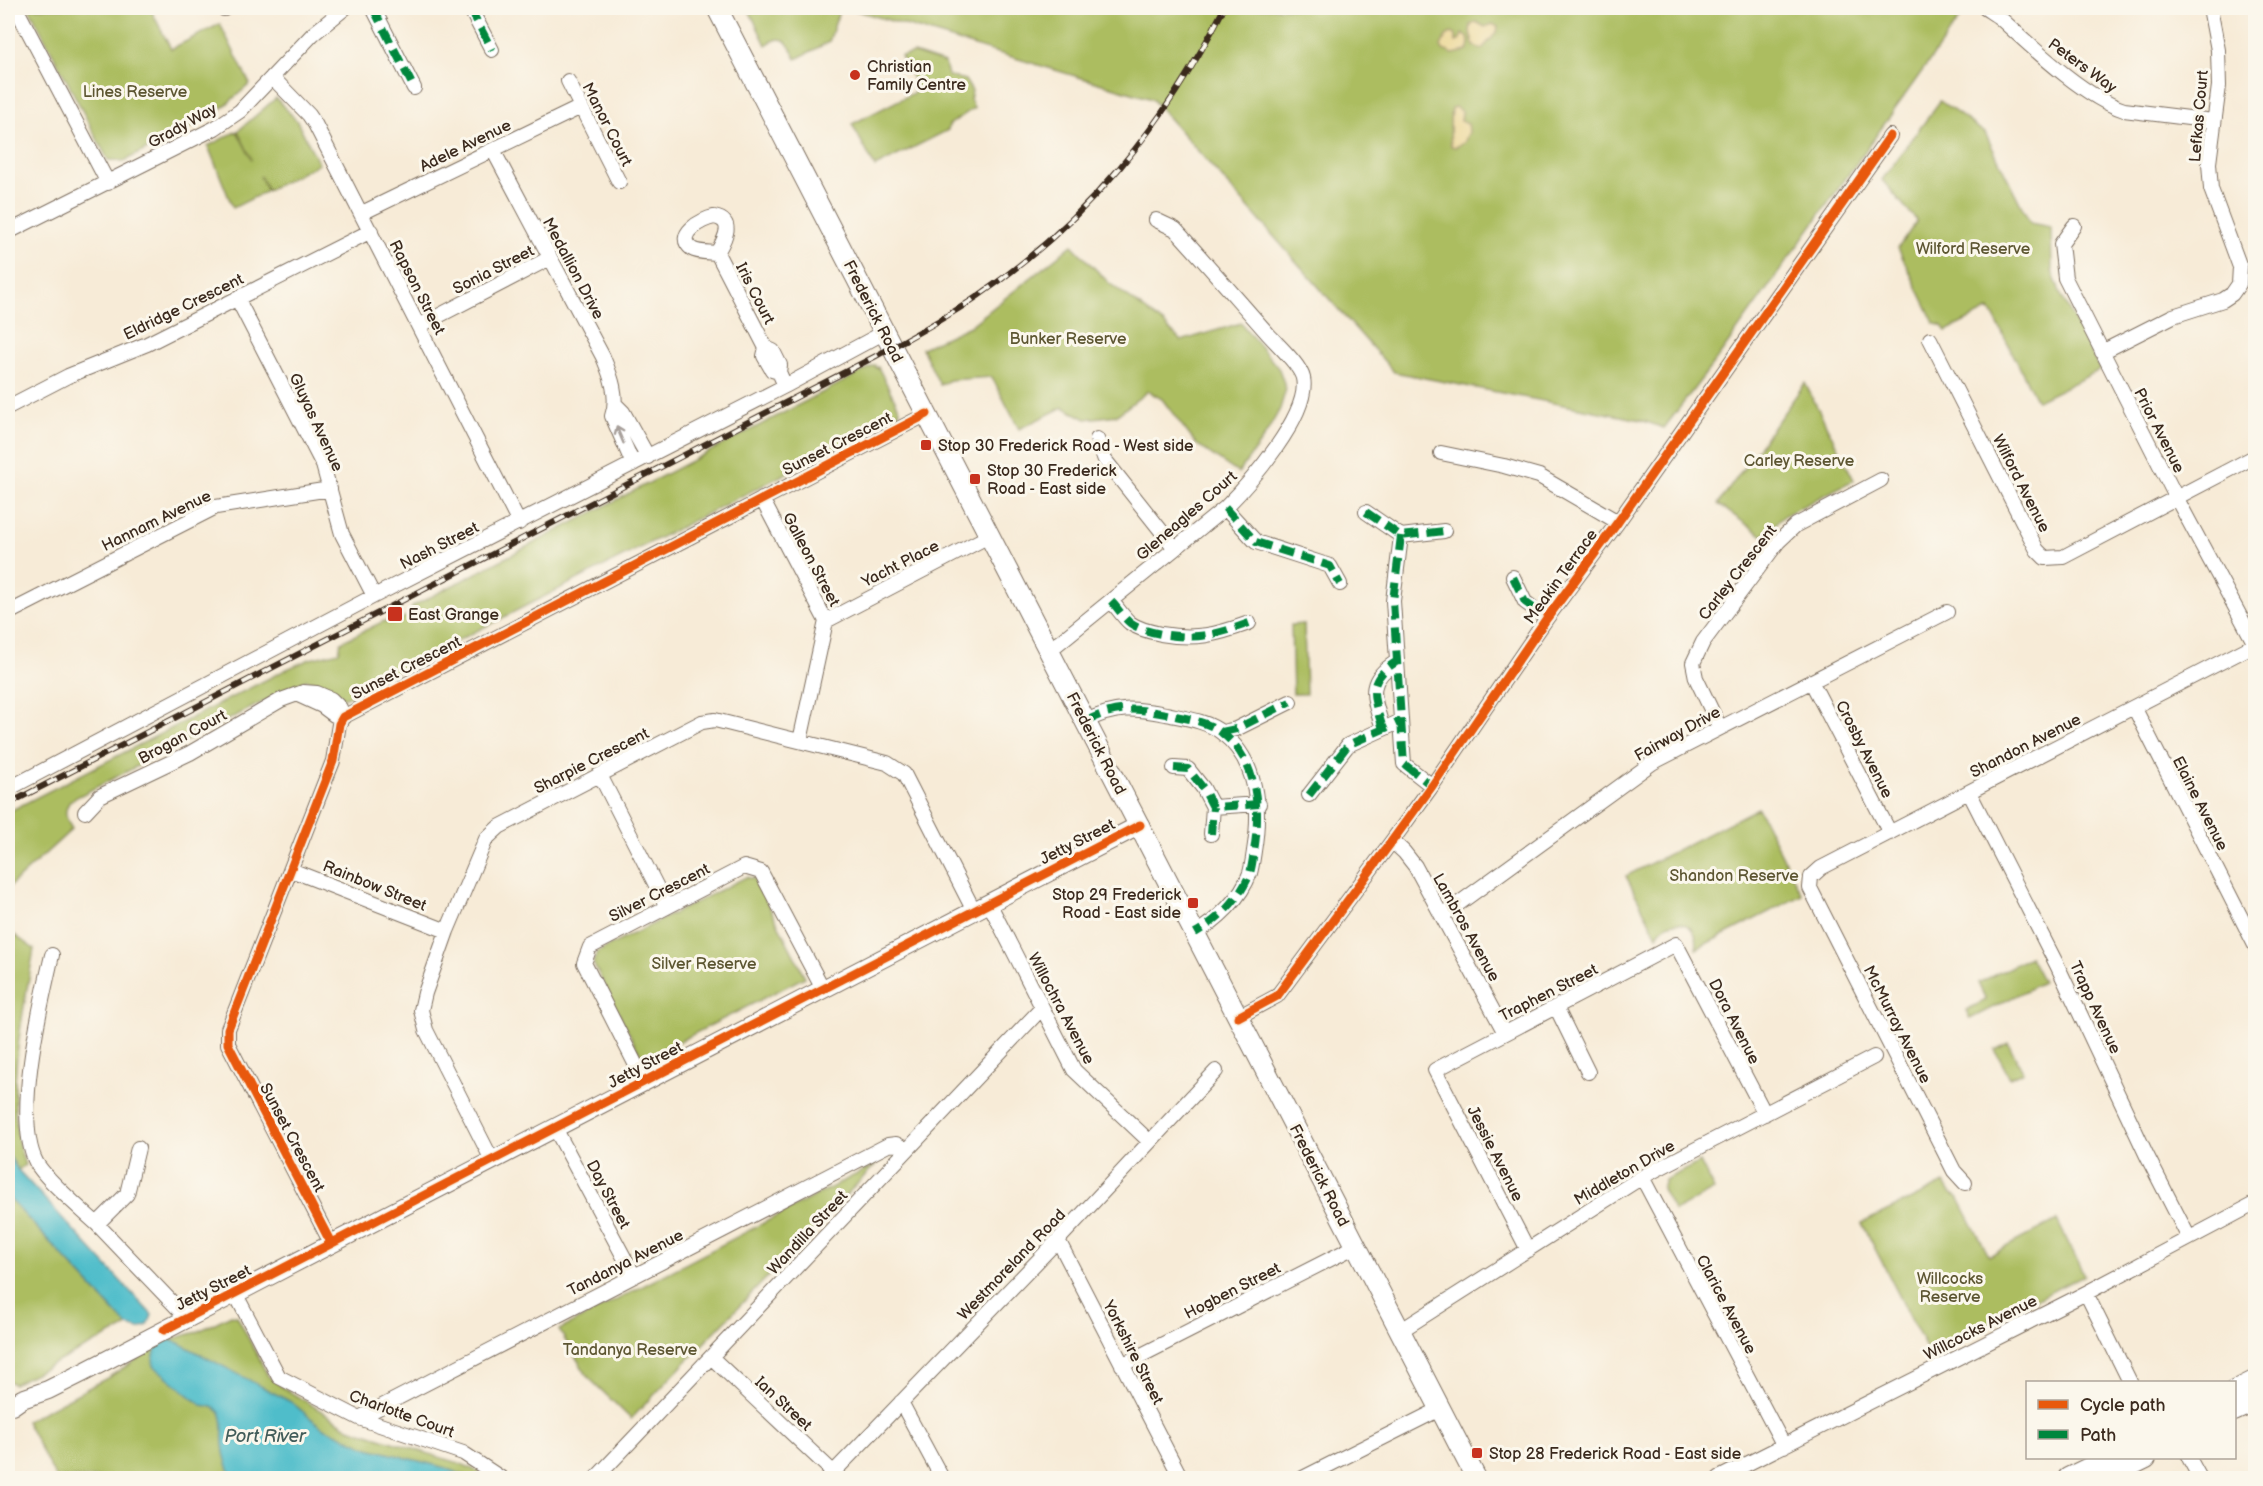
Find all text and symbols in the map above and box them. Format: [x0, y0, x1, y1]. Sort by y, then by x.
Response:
street label: Peters Way [2044, 35, 2121, 98]
place label: Christian Family Centre [867, 58, 966, 95]
marker: Christian Family Centre [848, 68, 862, 82]
street label: Lefkas Court [2186, 69, 2213, 163]
street label: Manor Court [578, 80, 636, 170]
park label: Lines Reserve [83, 83, 188, 102]
street label: Grady Way [145, 99, 221, 153]
street label: Adele Avenue [417, 116, 515, 177]
street label: Medallion Drive [538, 215, 608, 323]
street label: Rapson Street [385, 237, 449, 338]
park label: Wilford Reserve [1916, 240, 2031, 259]
street label: Sonia Street [450, 242, 538, 299]
street label: Frederick Road [839, 257, 907, 366]
street label: Iris Court [731, 260, 778, 328]
street label: Eldridge Crescent [121, 270, 247, 345]
park label: Bunker Reserve [1009, 330, 1127, 349]
street label: Gluyas Avenue [285, 370, 347, 475]
street label: Prior Avenue [2129, 385, 2188, 477]
street label: Sunset Crescent [780, 408, 896, 480]
one-way arrow [614, 426, 625, 445]
street label: Wilford Avenue [1988, 432, 2054, 536]
place label: Stop 30 Frederick Road - West side [938, 437, 1194, 456]
marker: Stop 30 Frederick Road - West side [919, 438, 933, 452]
park label: Carley Reserve [1744, 452, 1855, 471]
place label: Stop 30 Frederick Road - East side [987, 462, 1117, 499]
street label: Gleneagles Court [1133, 467, 1241, 565]
marker: Stop 30 Frederick Road - East side [968, 472, 982, 486]
street label: Hannam Avenue [99, 486, 215, 556]
street label: Galleon Street [778, 509, 843, 610]
street label: Nash Street [397, 518, 482, 574]
street label: Carley Crescent [1695, 521, 1781, 624]
street label: Meakin Terrace [1520, 525, 1602, 628]
street label: Yacht Place [858, 537, 943, 592]
marker: East Grange [386, 605, 404, 623]
place label: East Grange [408, 606, 500, 625]
street label: Sunset Crescent [349, 632, 465, 704]
street label: Frederick Road [1062, 689, 1130, 798]
street label: Crosby Avenue [1831, 698, 1897, 802]
street label: Fairway Drive [1631, 703, 1725, 766]
street label: Brogan Court [135, 706, 230, 769]
street label: Shandon Avenue [1967, 710, 2085, 782]
street label: Sharpie Crescent [531, 724, 652, 798]
street label: Elaine Avenue [2168, 753, 2232, 854]
street label: Jetty Street [1037, 815, 1118, 869]
street label: Rainbow Street [320, 857, 429, 916]
street label: Silver Crescent [606, 860, 713, 927]
park label: Shandon Reserve [1669, 867, 1799, 886]
street label: Lambros Avenue [1428, 870, 1503, 986]
place label: Stop 29 Frederick Road - East side [1052, 886, 1182, 923]
marker: Stop 29 Frederick Road - East side [1186, 896, 1200, 910]
street label: Willochra Avenue [1023, 950, 1098, 1068]
park label: Silver Reserve [651, 955, 757, 974]
street label: Trapp Avenue [2065, 958, 2125, 1057]
street label: Traphen Street [1496, 960, 1601, 1026]
street label: McMurray Avenue [1859, 963, 1935, 1087]
street label: Dora Avenue [1704, 976, 1763, 1068]
street label: Jetty Street [605, 1038, 686, 1093]
street label: Sunset Crescent [255, 1080, 328, 1195]
street label: Jessie Avenue [1462, 1103, 1527, 1205]
street label: Frederick Road [1285, 1121, 1353, 1230]
street label: Middleton Drive [1571, 1136, 1679, 1210]
street label: Day Street [582, 1157, 634, 1232]
street label: Wandilla Street [764, 1187, 852, 1279]
street label: Westmoreland Road [954, 1206, 1070, 1325]
street label: Tandanya Avenue [565, 1226, 687, 1301]
street label: Clarice Avenue [1692, 1252, 1760, 1358]
street label: Hogben Street [1181, 1259, 1284, 1324]
street label: Jetty Street [173, 1261, 254, 1315]
park label: Willcocks Reserve [1917, 1270, 1983, 1307]
street label: Willcocks Avenue [1921, 1291, 2041, 1365]
street label: Yorkshire Street [1098, 1297, 1167, 1408]
park label: Tandanya Reserve [563, 1341, 698, 1360]
street label: Ian Street [751, 1373, 815, 1435]
legend [2026, 1381, 2236, 1459]
street label: Charlotte Court [346, 1387, 457, 1442]
text: Cycle path [2080, 1395, 2166, 1416]
text: Path [2080, 1425, 2116, 1446]
water label: Port River [224, 1426, 307, 1447]
place label: Stop 28 Frederick Road - East side [1489, 1445, 1742, 1464]
marker: Stop 28 Frederick Road - East side [1470, 1446, 1484, 1460]

